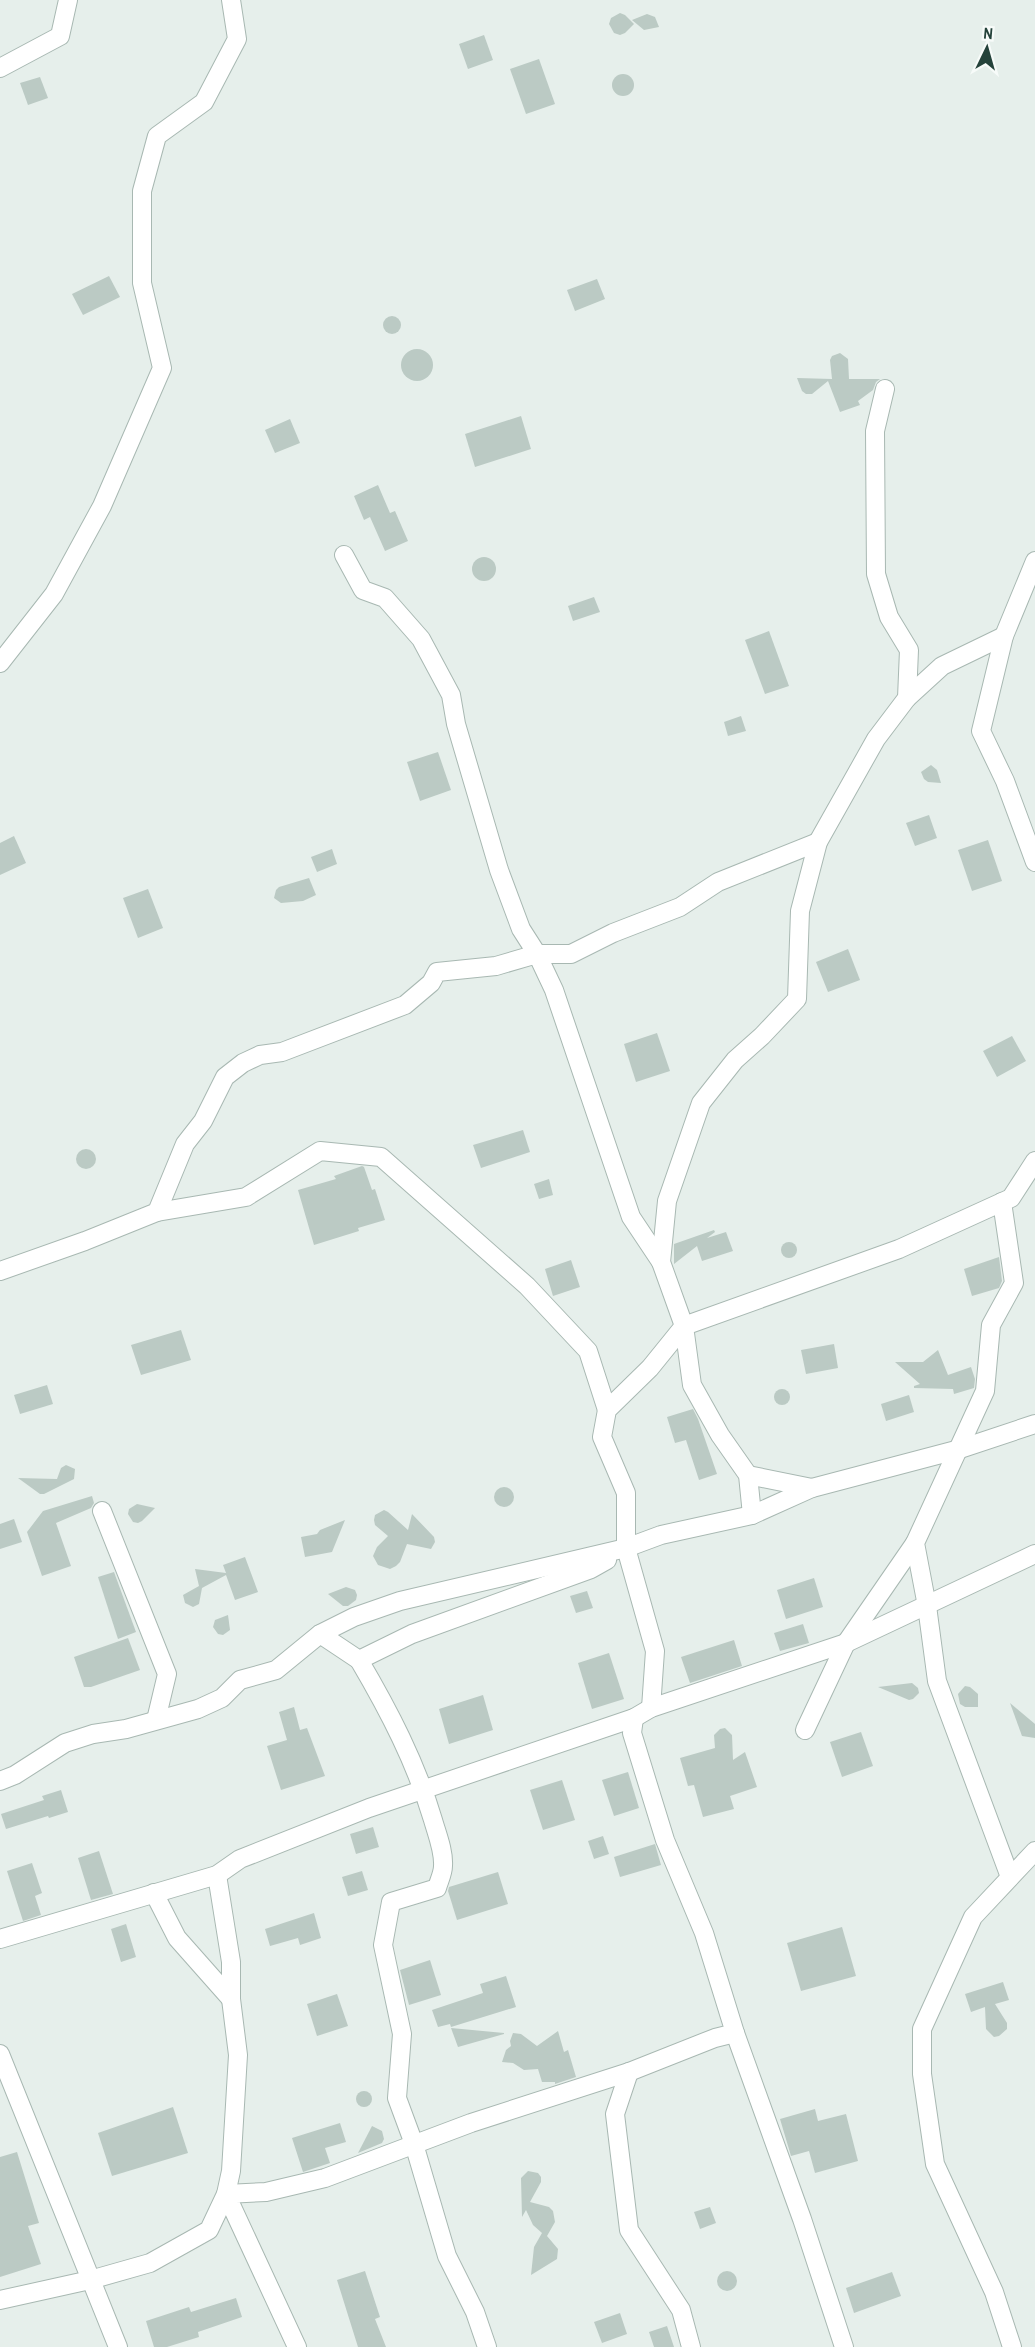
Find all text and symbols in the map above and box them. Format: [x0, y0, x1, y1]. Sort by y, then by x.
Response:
north arrow [957, 18, 1017, 78]
text: N [983, 22, 994, 44]

